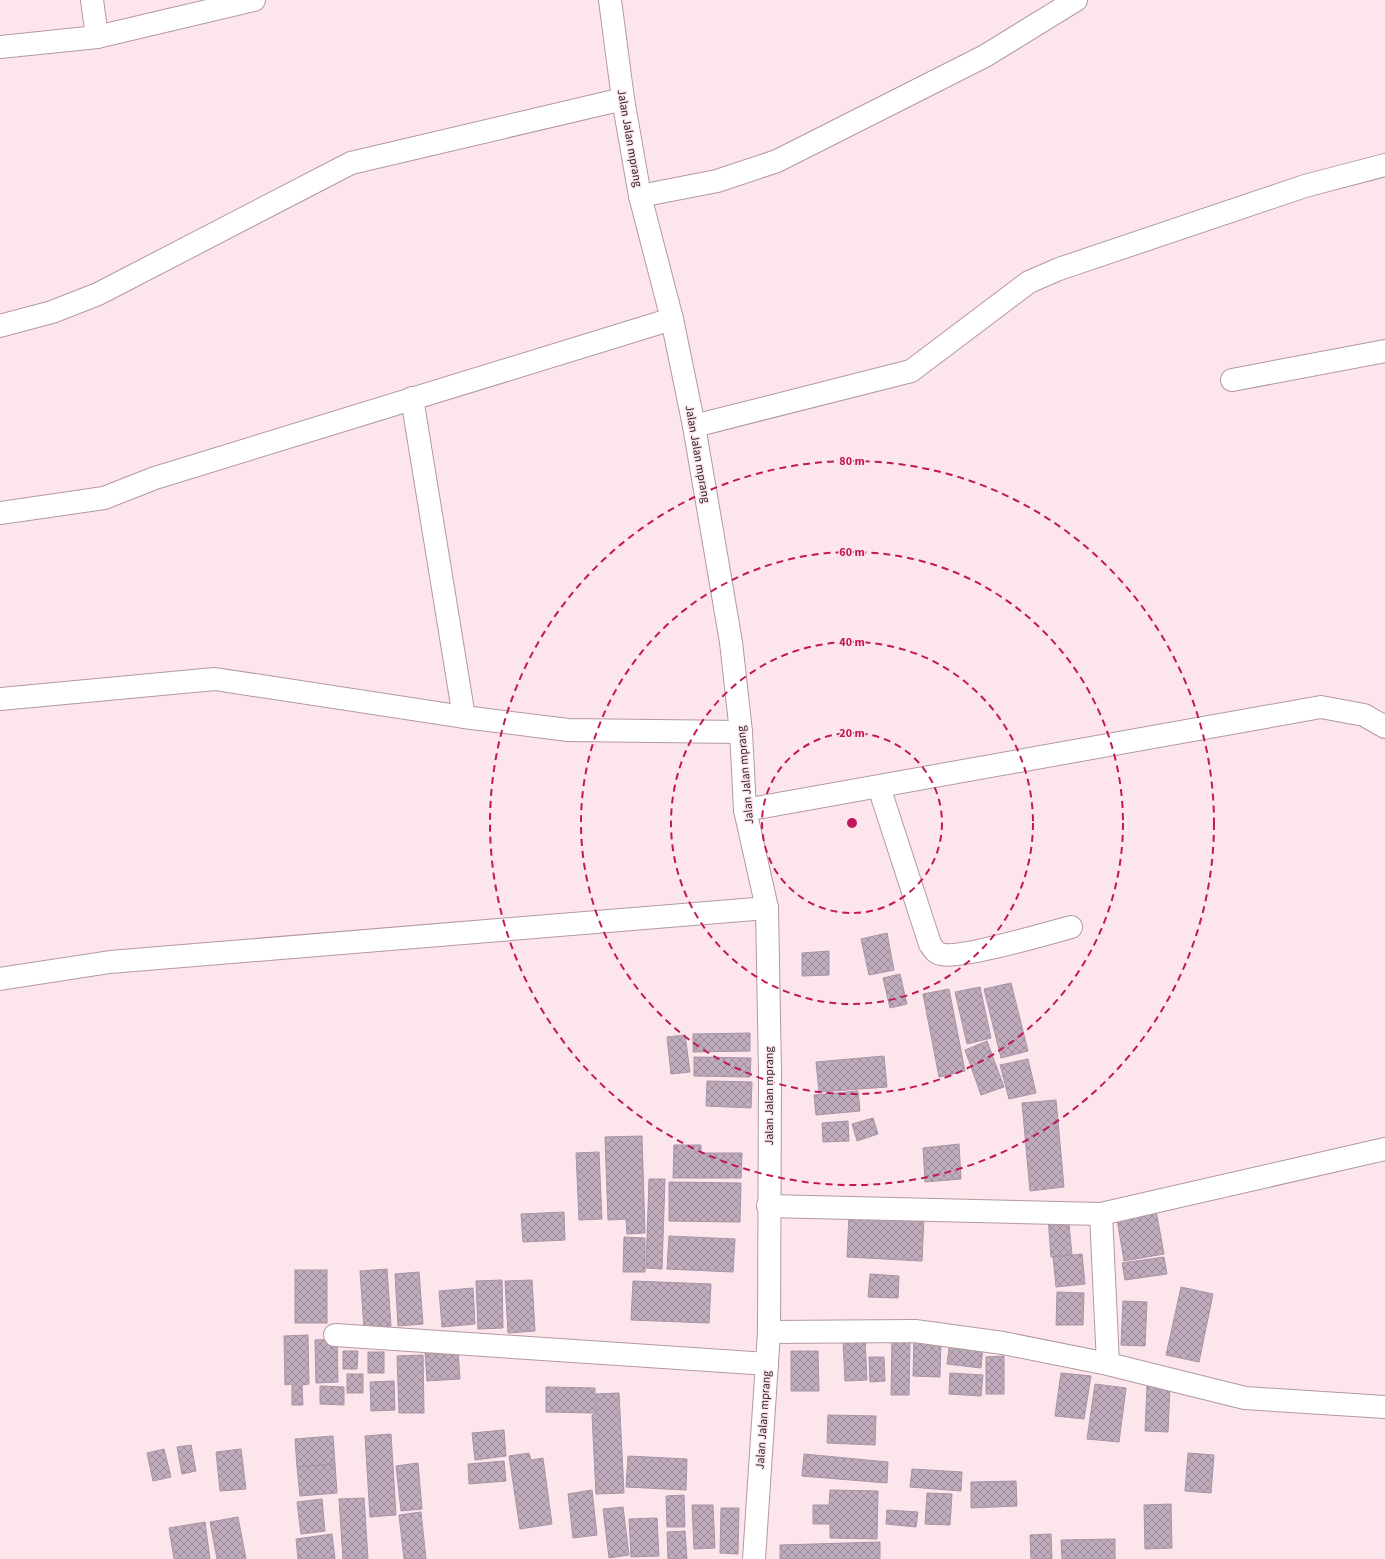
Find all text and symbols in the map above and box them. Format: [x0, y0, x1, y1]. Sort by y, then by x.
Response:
street label: Jalan Jalan mprang [613, 88, 646, 188]
street label: Jalan Jalan mprang [681, 404, 714, 504]
text: 80 m [839, 453, 865, 470]
text: 60 m [839, 544, 865, 561]
text: 40 m [839, 634, 865, 651]
street label: Jalan Jalan mprang [733, 725, 758, 825]
text: 20 m [839, 725, 865, 742]
centre of rings [845, 816, 859, 830]
street label: Jalan Jalan mprang [761, 1047, 778, 1145]
street label: Jalan Jalan mprang [752, 1370, 775, 1470]

